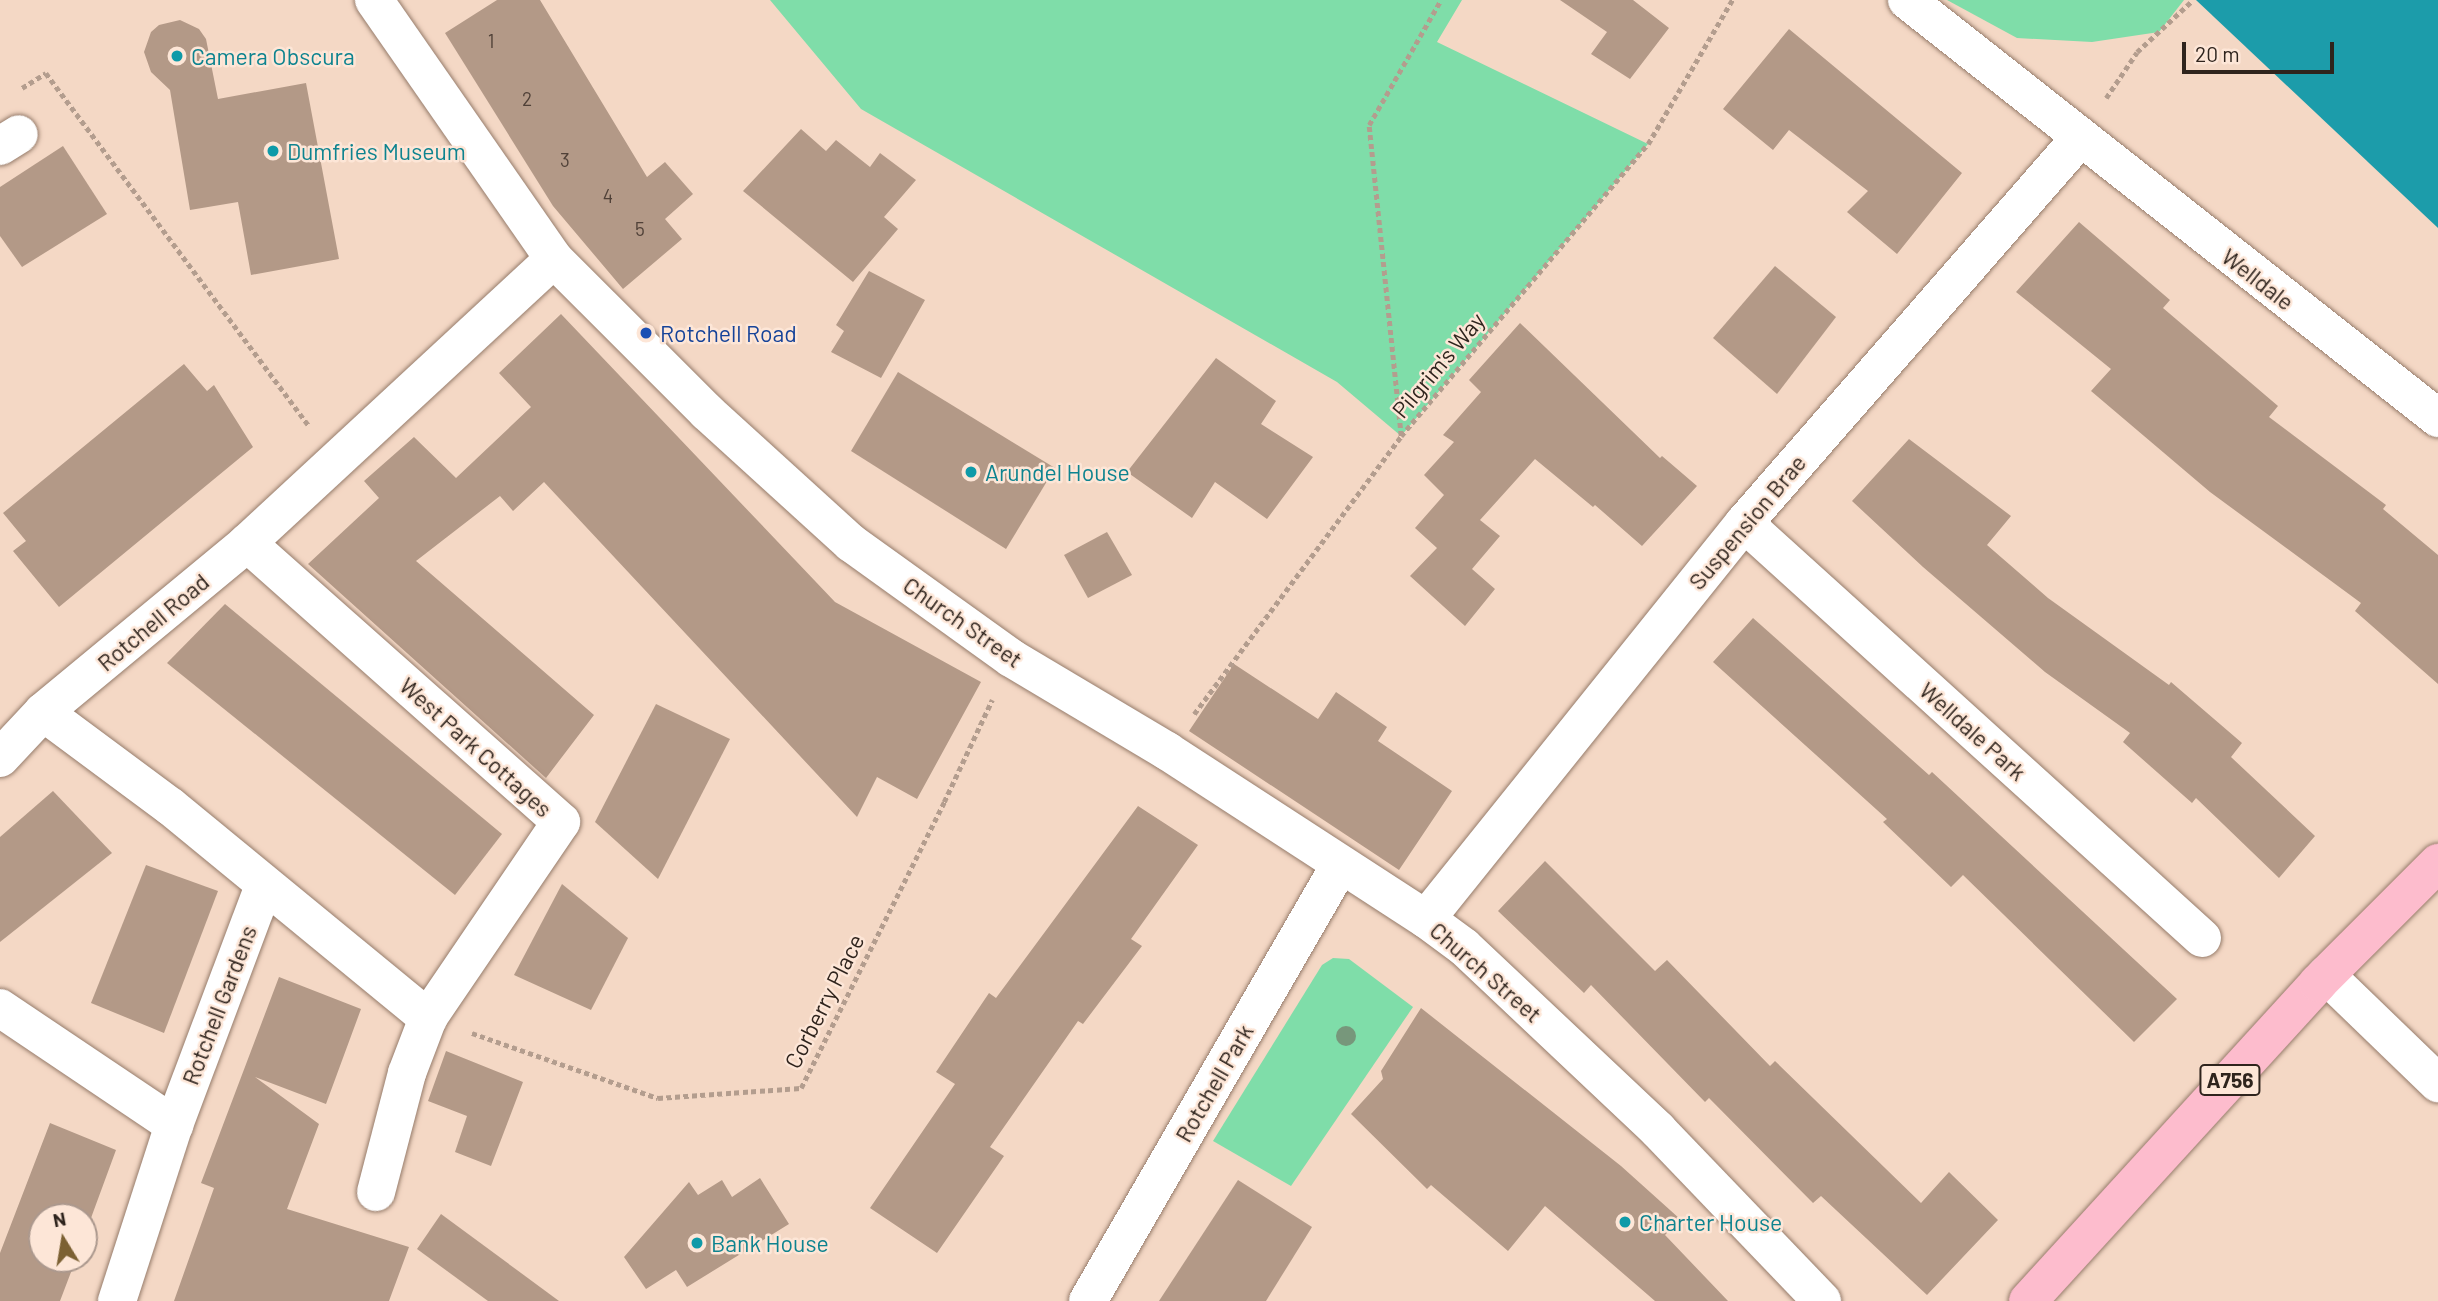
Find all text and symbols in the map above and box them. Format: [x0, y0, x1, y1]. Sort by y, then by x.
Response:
scale bar [2186, 28, 2338, 72]
house number: 1 [488, 30, 494, 52]
text: 20 m [2195, 41, 2240, 66]
place label: Camera Obscura [191, 42, 355, 70]
marker: Camera Obscura [169, 48, 185, 64]
house number: 2 [522, 88, 532, 110]
place label: Dumfries Museum [287, 137, 466, 165]
marker: Dumfries Museum [265, 143, 281, 159]
house number: 3 [560, 149, 570, 171]
house number: 4 [603, 185, 613, 207]
house number: 5 [635, 218, 645, 240]
street label: Welldale [2216, 242, 2300, 316]
street label: Pilgrim's Way [1386, 307, 1490, 423]
place label: Rotchell Road [660, 319, 797, 347]
marker: Rotchell Road [638, 325, 654, 341]
street label: Suspension Brae [1683, 449, 1811, 595]
place label: Arundel House [985, 458, 1130, 486]
marker: Arundel House [963, 464, 979, 480]
street label: Rotchell Road [92, 567, 214, 677]
street label: Church Street [898, 571, 1028, 673]
street label: West Park Cottages [394, 671, 558, 823]
street label: Welldale Park [1914, 676, 2032, 786]
street label: Church Street [1425, 916, 1547, 1028]
street label: Rotchell Gardens [176, 921, 262, 1089]
street label: Corberry Place [778, 929, 870, 1073]
street label: Rotchell Park [1169, 1019, 1259, 1147]
road number: A756 [2198, 1062, 2262, 1098]
north arrow [28, 1203, 98, 1273]
text: N [51, 1206, 68, 1231]
place label: Charter House [1639, 1208, 1782, 1236]
marker: Charter House [1617, 1214, 1633, 1230]
place label: Bank House [711, 1229, 829, 1257]
marker: Bank House [689, 1235, 705, 1251]

